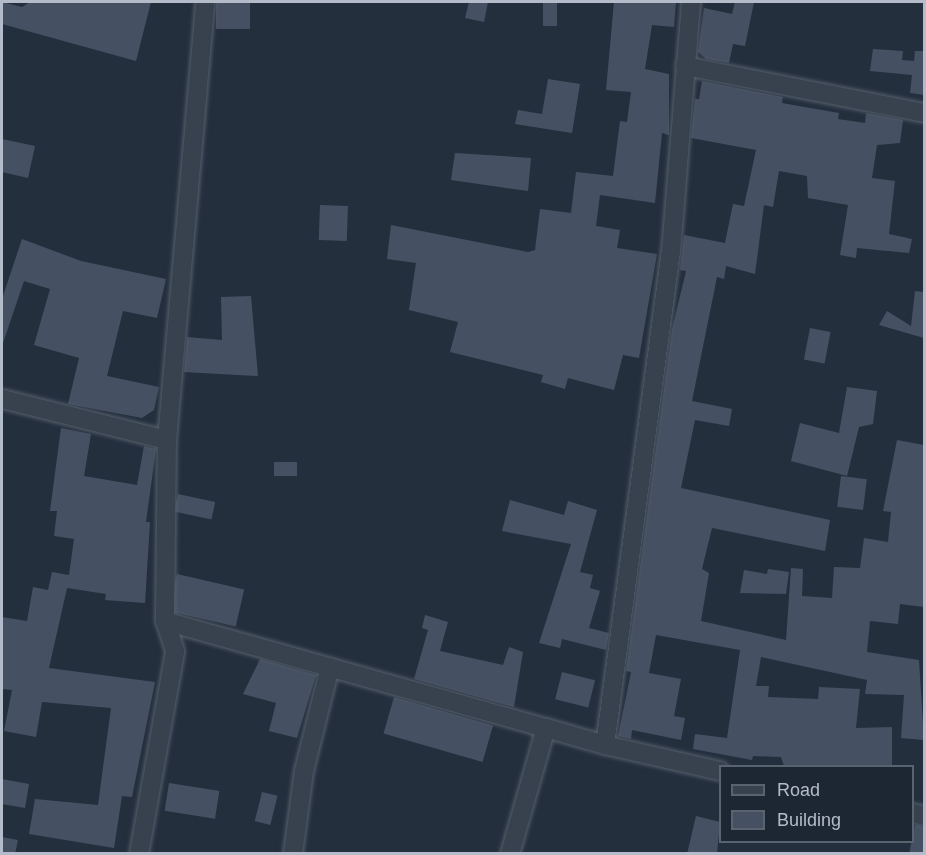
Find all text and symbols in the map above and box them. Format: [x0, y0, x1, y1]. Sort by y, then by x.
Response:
legend [719, 765, 914, 843]
text: Road [777, 780, 820, 800]
text: Building [777, 810, 841, 830]

